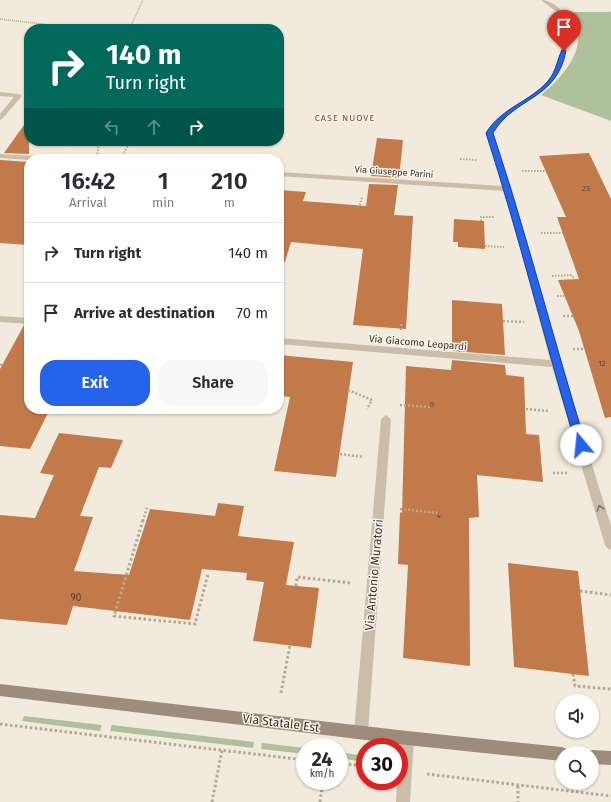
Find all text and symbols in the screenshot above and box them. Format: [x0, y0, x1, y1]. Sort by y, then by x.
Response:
pin [547, 10, 581, 51]
icon: arrive [553, 16, 575, 38]
text: 140 m [106, 38, 182, 71]
icon: right [40, 40, 92, 92]
text: Turn right [106, 72, 186, 94]
district label: CASE NUOVE [315, 113, 375, 123]
icon: left [101, 116, 123, 138]
icon: ahead [143, 116, 165, 138]
icon: right [185, 116, 207, 138]
street label: Via Giuseppe Parini [354, 164, 434, 180]
text: 16:42 [60, 167, 116, 195]
text: 1 [158, 167, 169, 195]
text: 210 [211, 167, 248, 195]
house number: 23 [582, 184, 590, 193]
text: Arrival [69, 195, 107, 210]
text: min [152, 195, 174, 210]
text: m [224, 195, 235, 210]
icon: right [40, 242, 62, 264]
text: Turn right [74, 244, 141, 262]
text: 140 m [228, 244, 268, 262]
icon: arrive [40, 302, 62, 324]
text: Arrive at destination [74, 304, 215, 322]
text: 70 m [236, 304, 268, 322]
street label: Via Giacomo Leopardi [368, 333, 468, 353]
house number: 12 [598, 359, 606, 368]
button: Exit [40, 360, 150, 406]
button: Share [158, 360, 268, 406]
house number: 8 [430, 400, 435, 409]
position arrow [560, 424, 602, 466]
one-way arrow [596, 505, 605, 512]
house number: 4 [437, 511, 442, 520]
street label: Via Antonio Muratori [362, 519, 386, 631]
house number: 90 [71, 592, 82, 604]
map controls [555, 694, 599, 790]
button: sound [555, 694, 599, 738]
street label: Via Statale Est [242, 711, 321, 735]
speed limit sign: 30 [356, 738, 408, 790]
button: search [555, 746, 599, 790]
text: 24 [311, 747, 333, 771]
text: km/h [310, 768, 334, 780]

